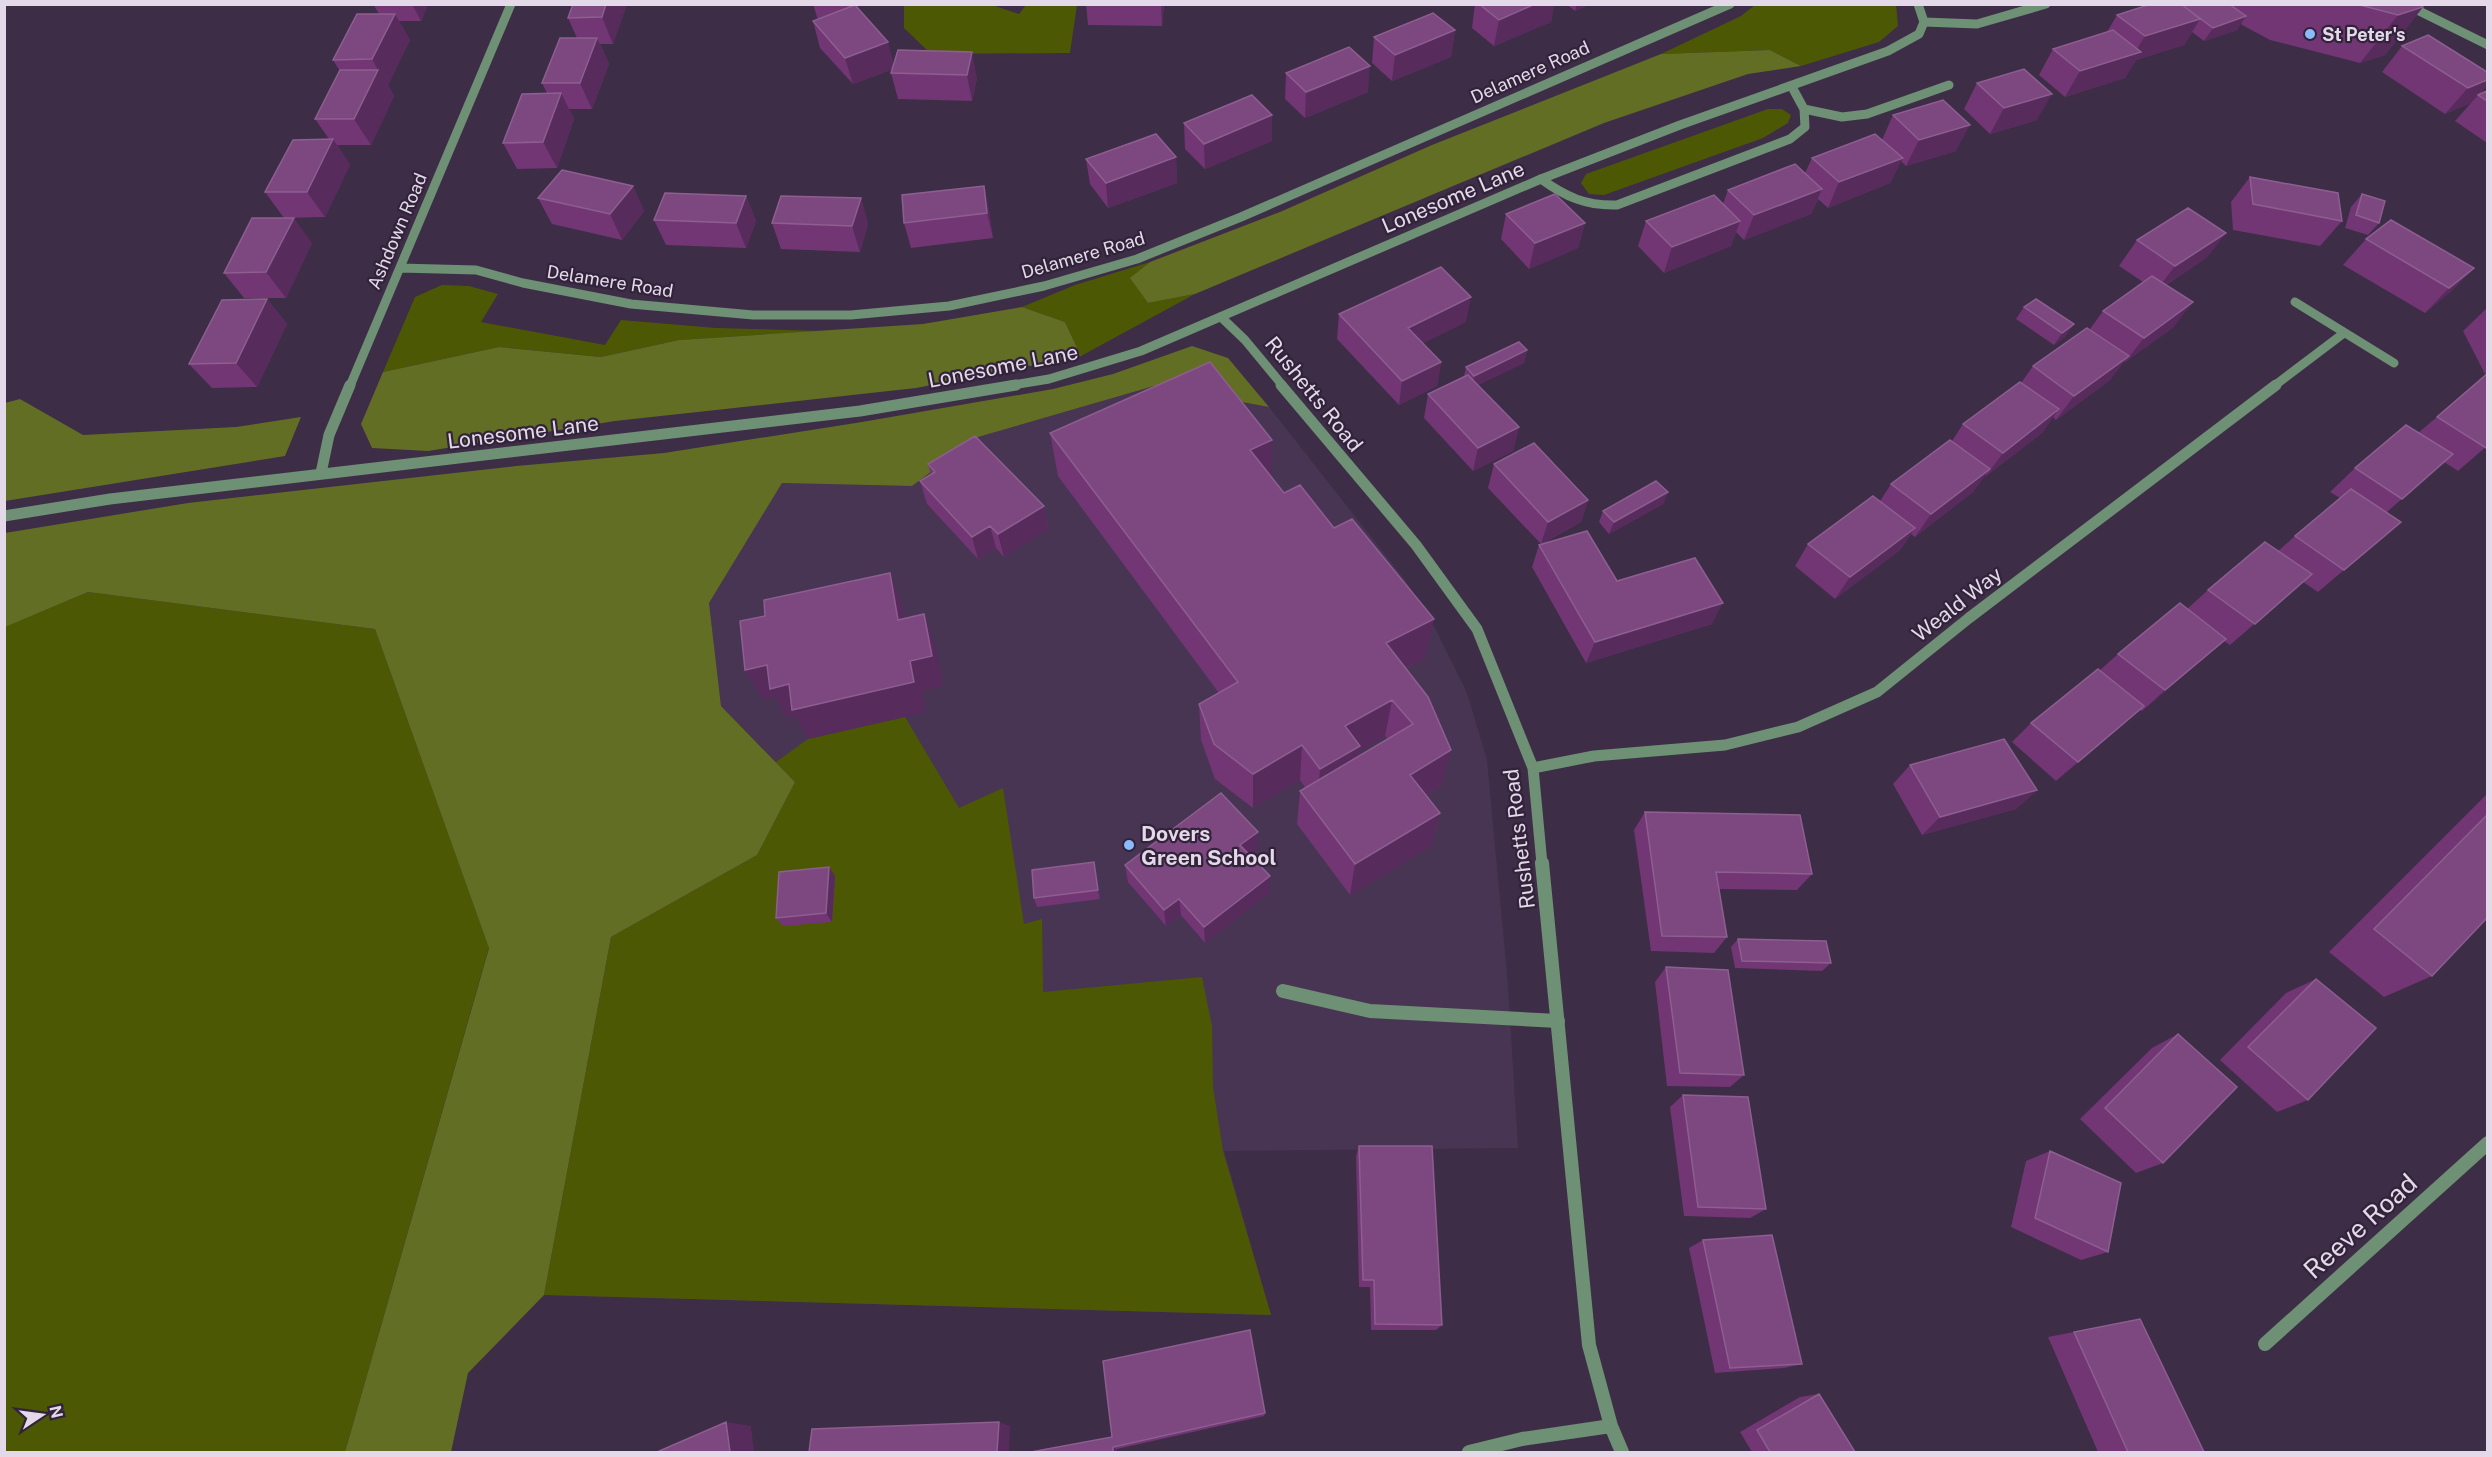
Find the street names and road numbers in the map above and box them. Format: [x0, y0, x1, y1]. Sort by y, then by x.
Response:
street label: Delamere Road [1467, 36, 1593, 108]
street label: Lonesome Lane [1378, 156, 1528, 238]
street label: Ashdown Road [363, 170, 431, 292]
street label: Delamere Road [1019, 227, 1147, 283]
street label: Delamere Road [545, 261, 675, 301]
street label: Rushetts Road [1260, 331, 1368, 457]
street label: Lonesome Lane [926, 339, 1080, 393]
street label: Lonesome Lane [446, 410, 600, 454]
street label: Weald Way [1907, 561, 2007, 647]
street label: Rushetts Road [1498, 767, 1540, 911]
street label: Reeve Road [2297, 1167, 2423, 1285]

